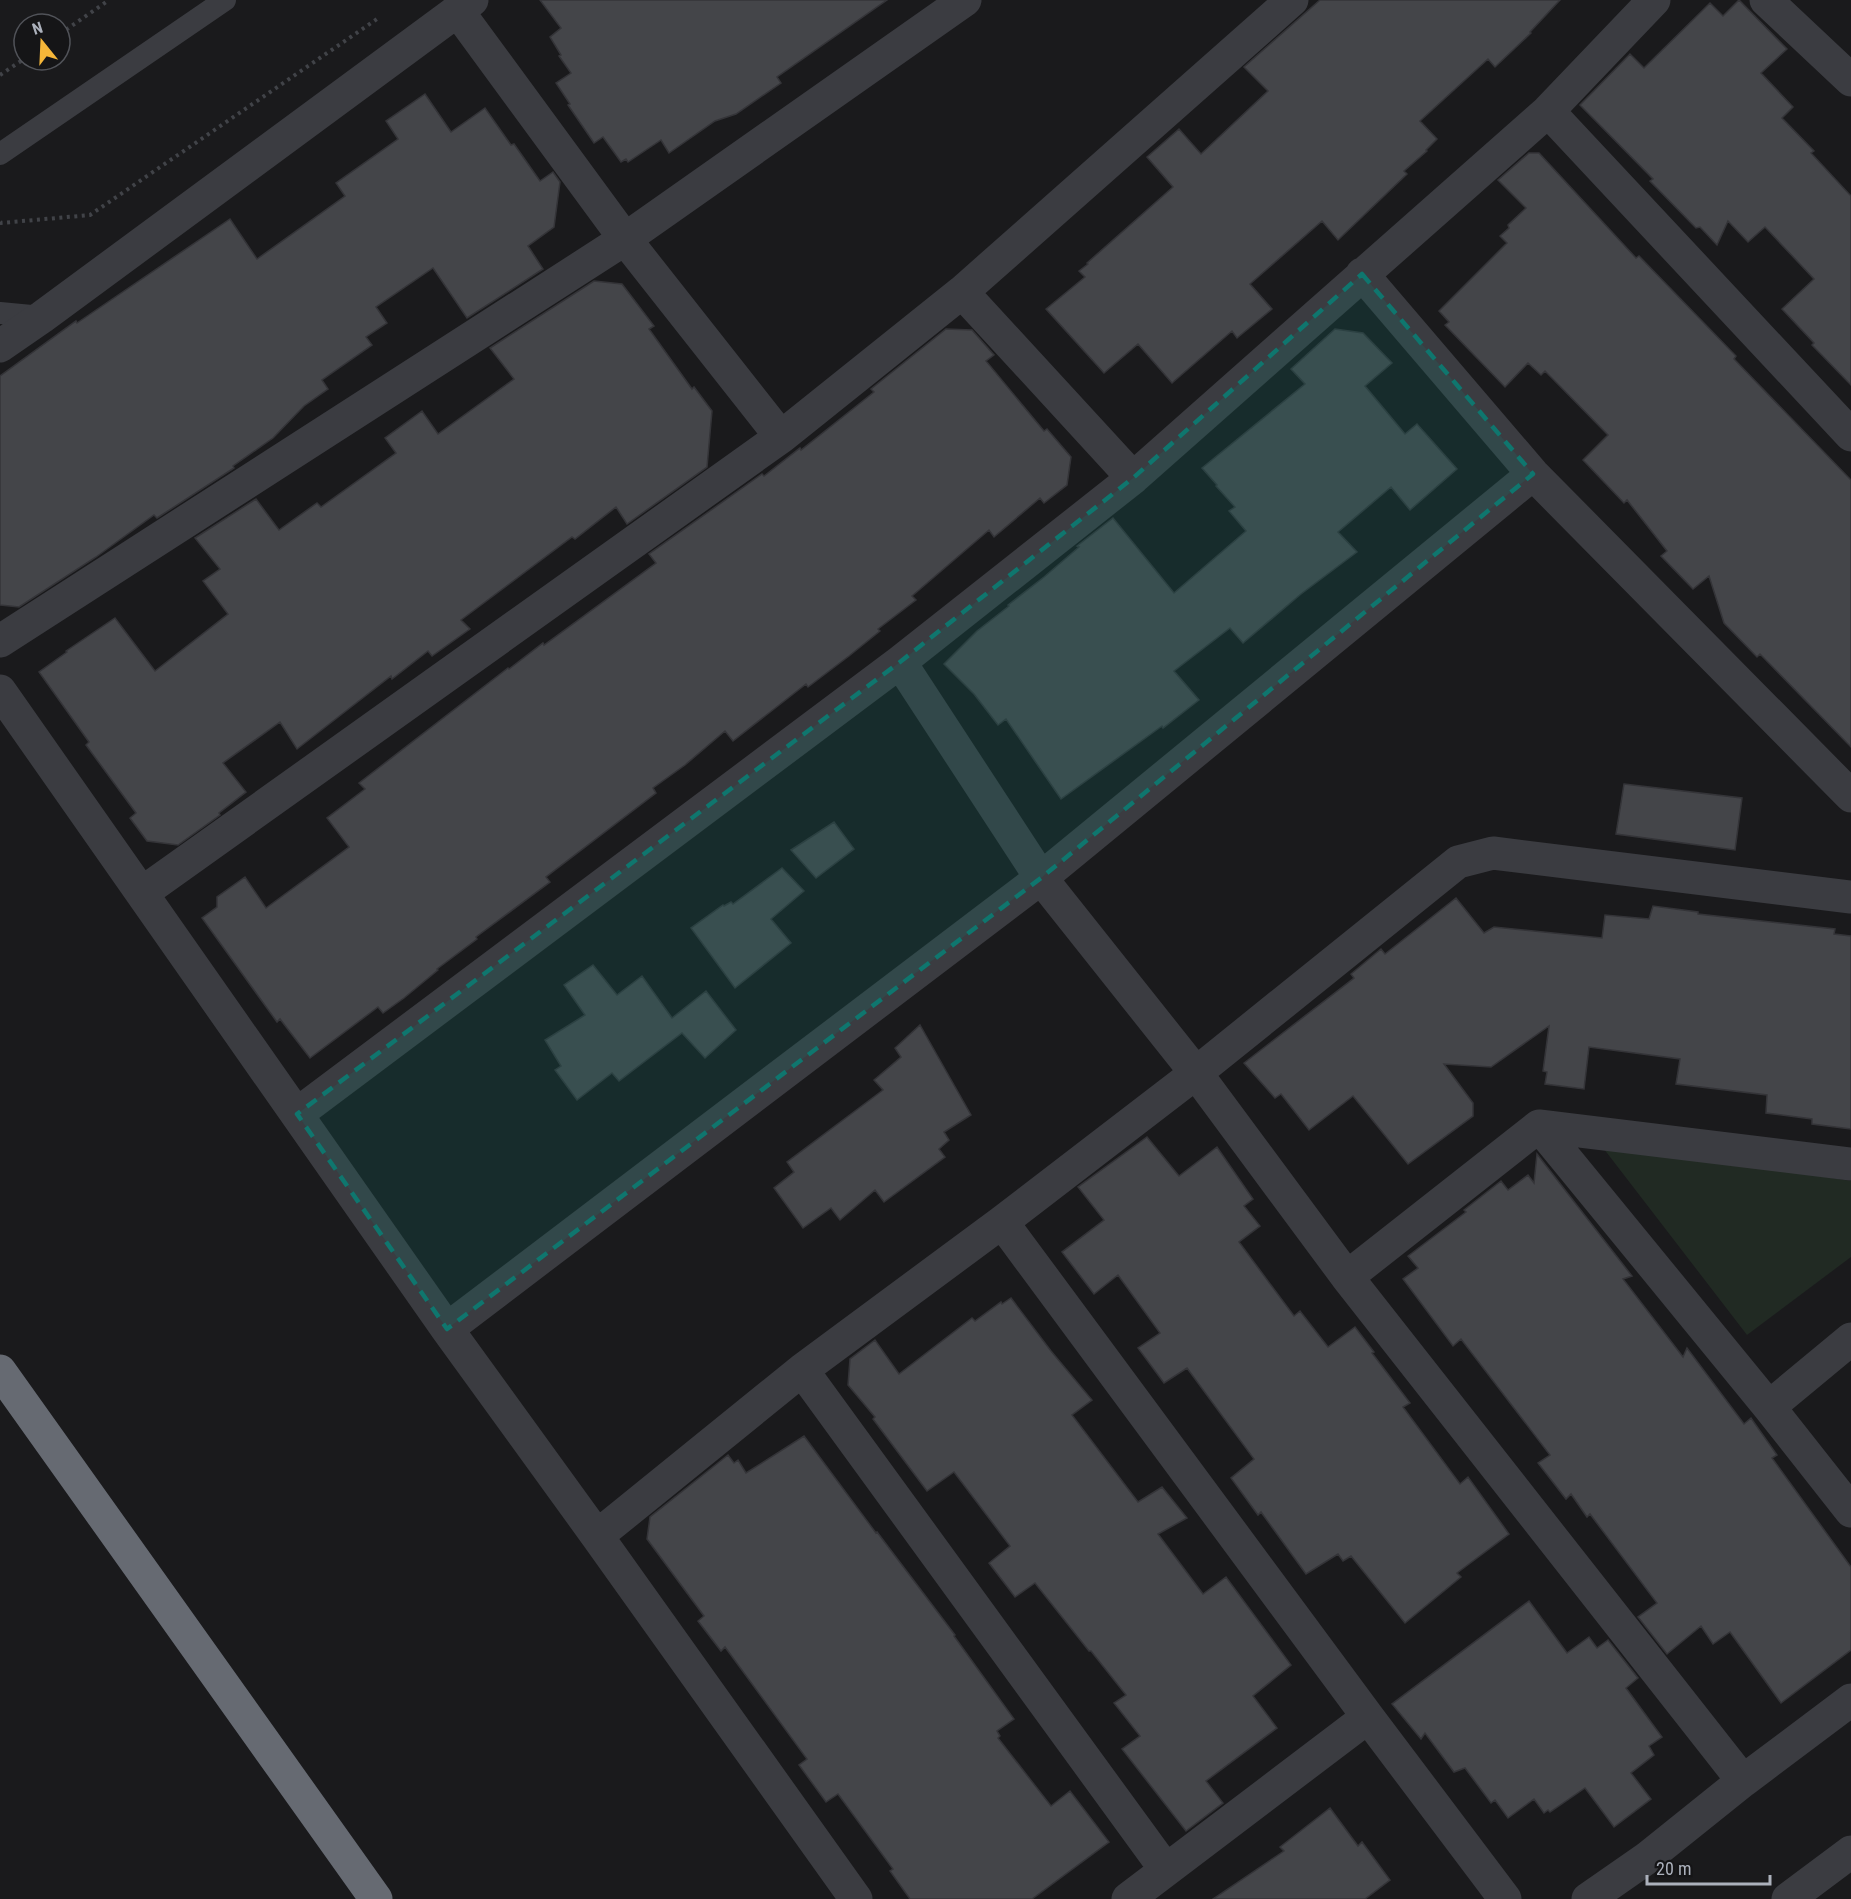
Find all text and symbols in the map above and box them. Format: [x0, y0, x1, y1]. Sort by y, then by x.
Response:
north arrow [12, 12, 72, 72]
text: N [30, 18, 45, 39]
scale bar [1647, 1848, 1770, 1886]
text: 20 m [1656, 1858, 1691, 1879]

